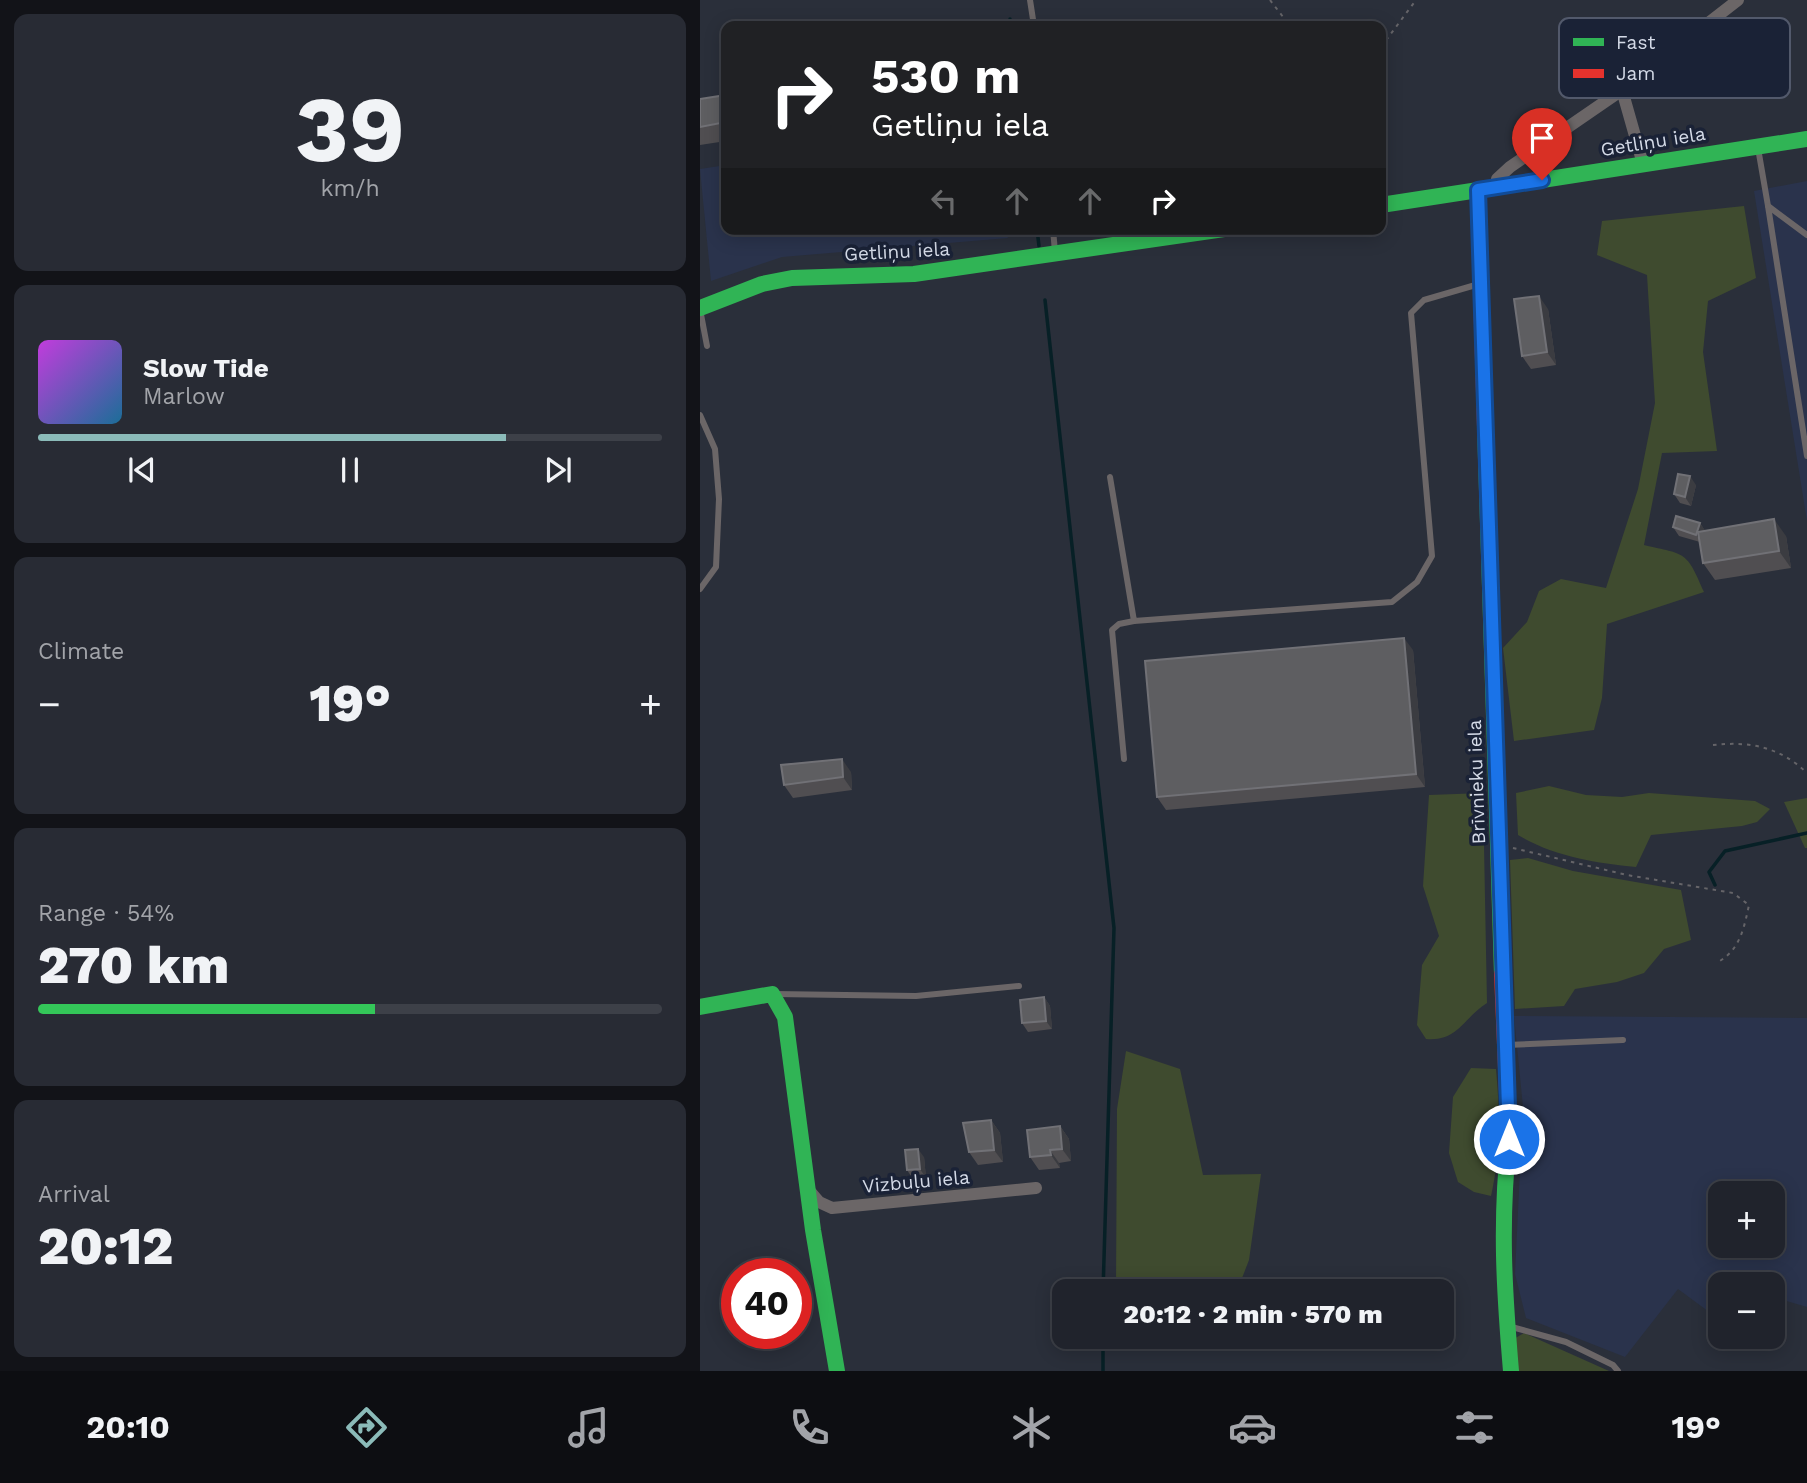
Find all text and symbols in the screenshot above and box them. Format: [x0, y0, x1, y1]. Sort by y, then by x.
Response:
legend [1559, 18, 1790, 98]
text: Fast [1616, 31, 1655, 54]
text: 530 m [871, 47, 1020, 105]
icon: right [756, 49, 847, 140]
text: Jam [1616, 62, 1655, 85]
text: 39 [295, 76, 405, 183]
text: Getliņu iela [871, 106, 1049, 144]
pin [1512, 108, 1572, 180]
icon: arrive [1523, 119, 1561, 157]
street label: Getliņu iela [1599, 122, 1707, 161]
text: km/h [320, 175, 380, 202]
icon: left [925, 182, 963, 220]
icon: ahead [998, 182, 1036, 220]
icon: ahead [1071, 182, 1109, 220]
icon: right [1144, 182, 1182, 220]
street label: Getliņu iela [844, 237, 951, 266]
text: Slow Tide [143, 353, 269, 383]
text: Marlow [143, 383, 225, 410]
icon: previous [123, 451, 161, 489]
icon: pause [331, 451, 369, 489]
icon: next [539, 451, 577, 489]
text: Climate [38, 638, 124, 665]
text: 19° [309, 673, 391, 734]
text: − [38, 682, 61, 726]
text: + [639, 682, 662, 726]
street label: Brīvnieku iela [1463, 719, 1490, 845]
text: Range · 54% [38, 900, 174, 927]
text: 270 km [38, 935, 229, 996]
position arrow [1472, 1102, 1546, 1176]
street label: Vizbuļu iela [861, 1165, 971, 1198]
text: Arrival [38, 1181, 110, 1208]
map controls [1708, 1181, 1785, 1349]
button: + [1708, 1181, 1785, 1258]
text: 20:12 [38, 1216, 173, 1277]
speed limit sign: 40 [721, 1258, 812, 1349]
button: − [1708, 1272, 1785, 1349]
text: 20:12 · 2 min · 570 m [1123, 1299, 1383, 1329]
icon: directions [342, 1403, 391, 1452]
icon: music [564, 1403, 613, 1452]
icon: phone [785, 1403, 834, 1452]
icon: climate [1007, 1403, 1056, 1452]
icon: car [1228, 1403, 1277, 1452]
icon: filters [1450, 1403, 1499, 1452]
text: 20:10 [86, 1408, 170, 1446]
text: 19° [1671, 1408, 1721, 1446]

